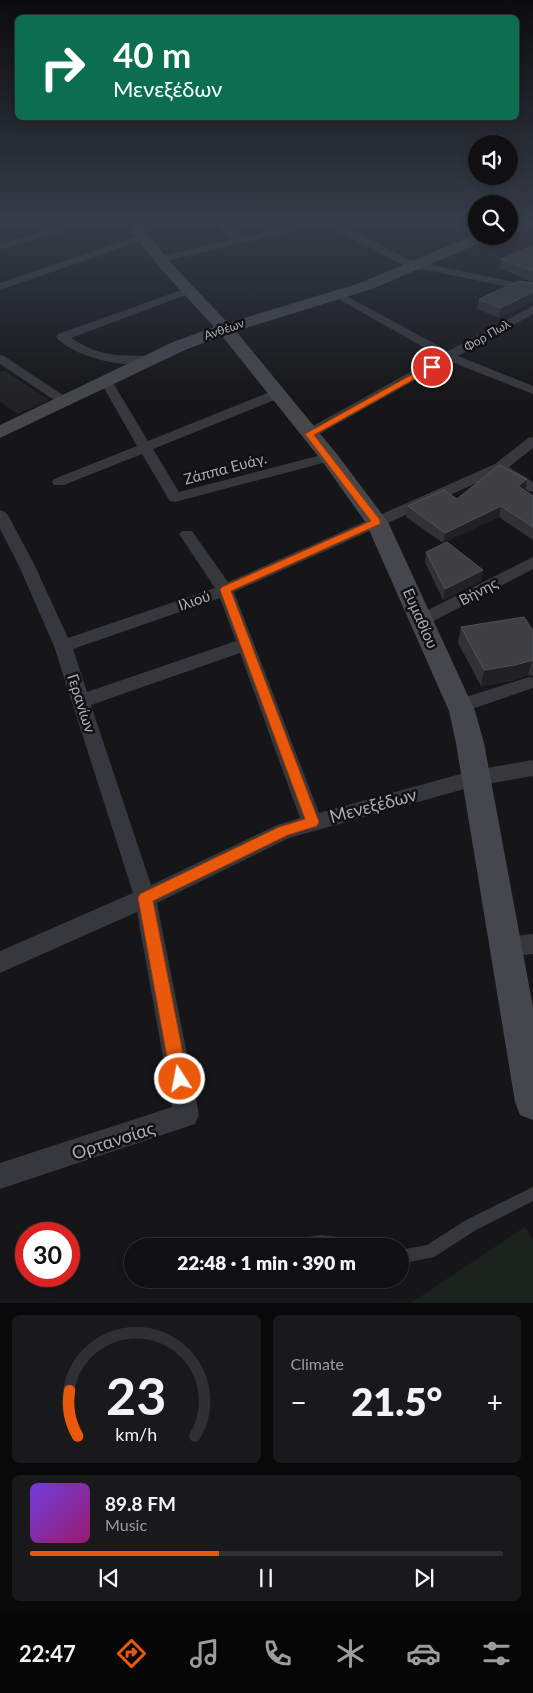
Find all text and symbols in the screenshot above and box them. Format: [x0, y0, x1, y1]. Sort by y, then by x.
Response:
text: 40 m [113, 33, 191, 75]
icon: right [30, 35, 95, 100]
text: Μενεξέδων [113, 75, 222, 102]
map controls [468, 135, 518, 245]
button: sound [468, 135, 518, 185]
button: search [468, 195, 518, 245]
street label: Ανθέων [202, 315, 246, 343]
street label: Φορ Πωλ [461, 315, 513, 354]
pin [411, 346, 453, 388]
icon: arrive [418, 353, 446, 381]
street label: Ζάππα Ευάγ. [182, 448, 268, 488]
street label: Βήνης [455, 573, 501, 609]
street label: Ευμαθίου [400, 585, 442, 651]
street label: Ιλιού [176, 586, 212, 614]
street label: Γερανίων [64, 671, 100, 735]
street label: Μενεξέδων [327, 783, 419, 827]
position arrow [153, 1052, 205, 1104]
street label: Ορτανσίας [69, 1116, 158, 1164]
speed limit sign: 30 [15, 1222, 80, 1287]
text: 22:48 · 1 min · 390 m [177, 1251, 356, 1274]
text: Climate [291, 1354, 344, 1373]
text: 23 [106, 1364, 166, 1426]
text: 21.5° [351, 1378, 442, 1424]
text: − [291, 1385, 307, 1419]
text: + [487, 1385, 503, 1419]
text: km/h [115, 1423, 157, 1445]
text: 89.8 FM [105, 1492, 176, 1515]
text: Music [105, 1515, 147, 1534]
icon: previous [95, 1564, 123, 1592]
icon: pause [252, 1564, 280, 1592]
icon: next [410, 1564, 438, 1592]
icon: directions [114, 1636, 149, 1671]
icon: music [187, 1636, 222, 1671]
icon: phone [260, 1636, 295, 1671]
icon: climate [333, 1636, 368, 1671]
icon: car [406, 1636, 441, 1671]
icon: filters [479, 1636, 514, 1671]
text: 22:47 [19, 1640, 76, 1667]

